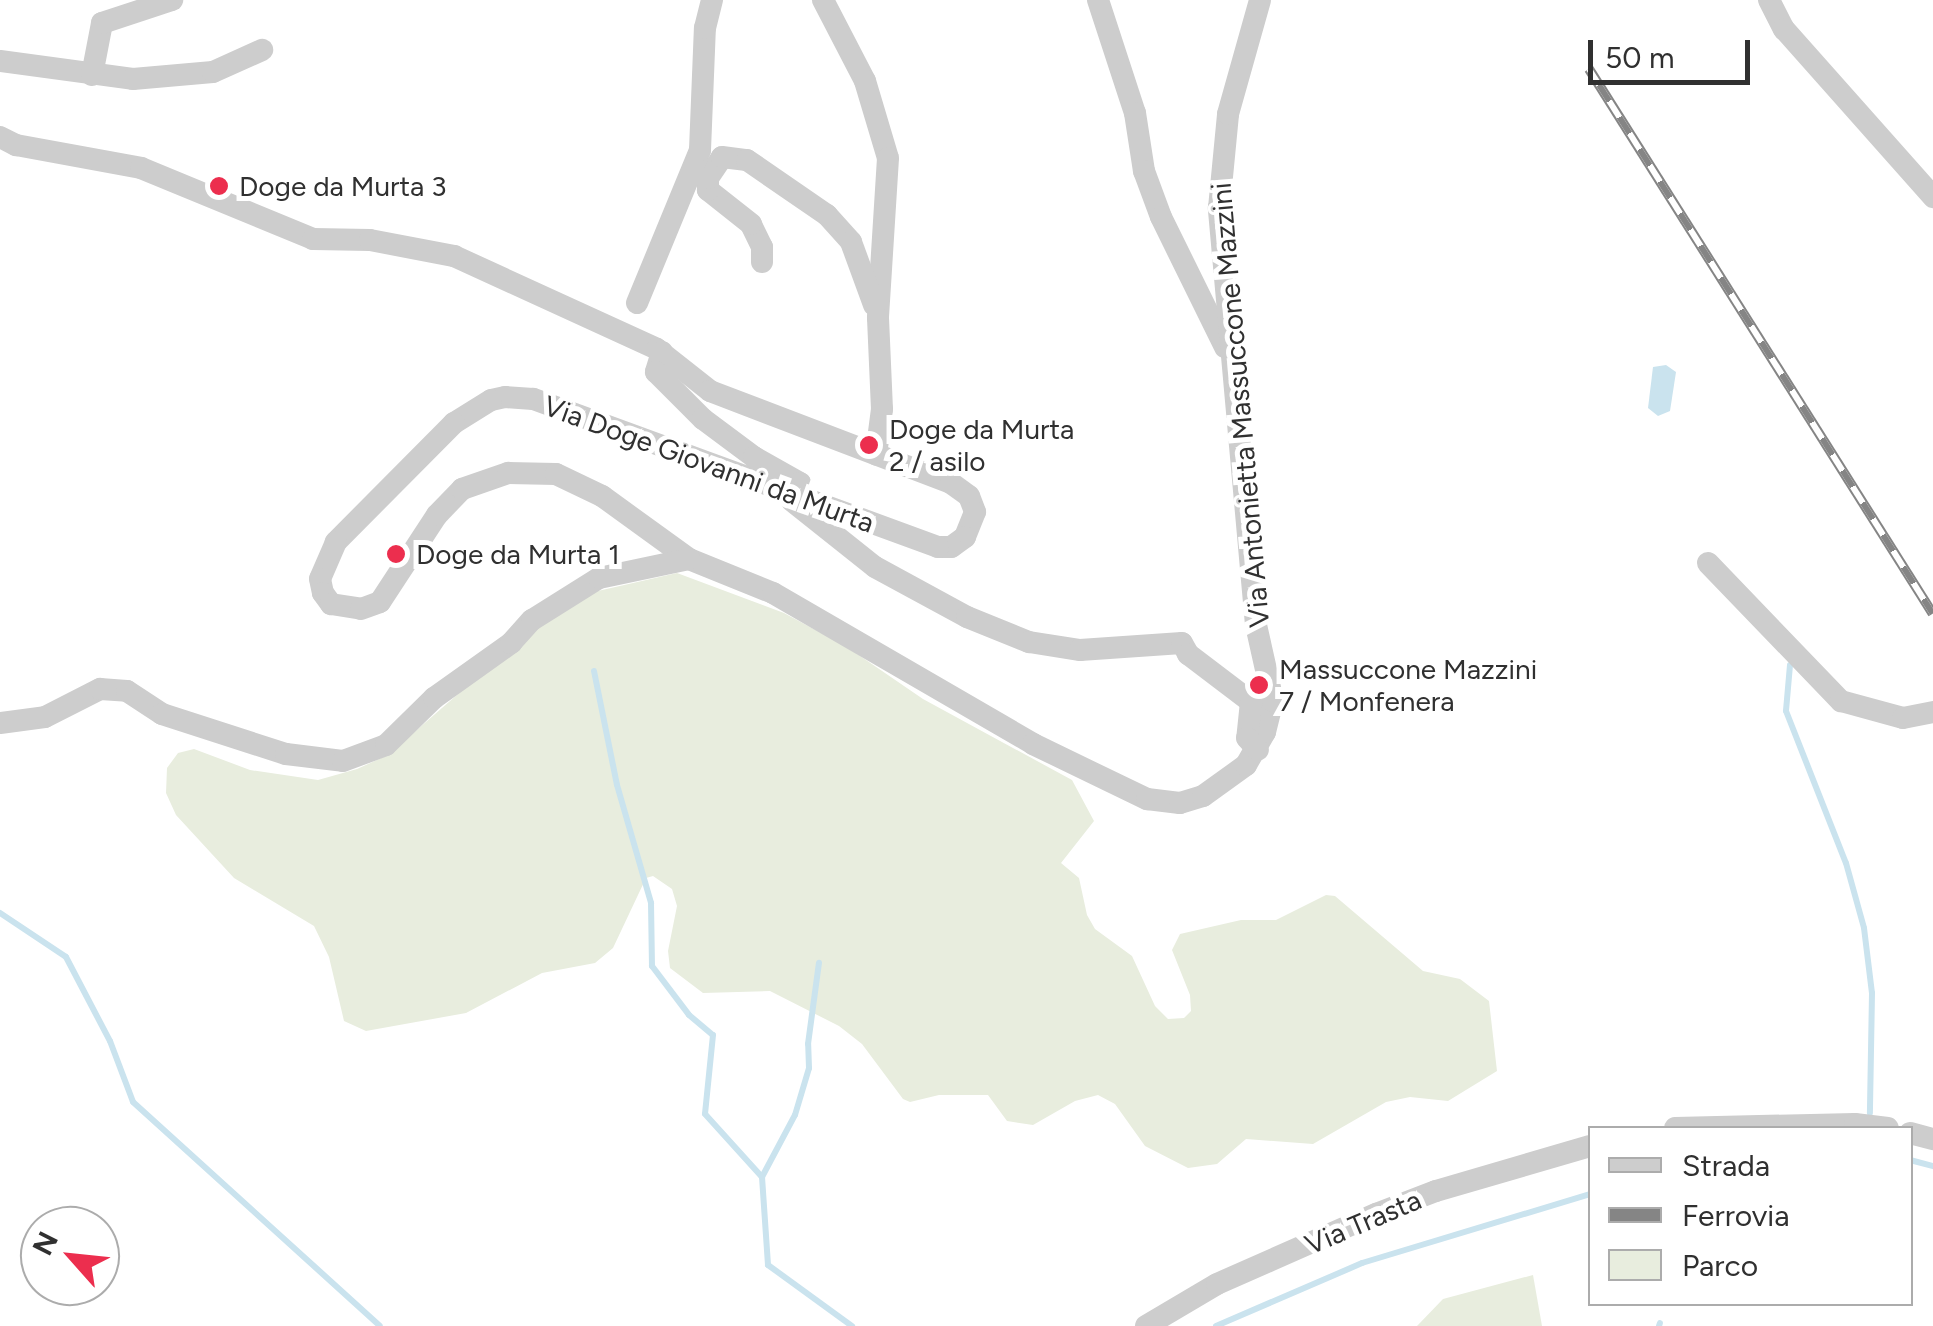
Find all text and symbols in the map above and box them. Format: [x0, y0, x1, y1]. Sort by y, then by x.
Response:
scale bar [1593, 20, 1756, 82]
text: 50 m [1605, 39, 1674, 76]
place label: Doge da Murta 3 [239, 169, 446, 203]
marker: Doge da Murta 3 [208, 175, 230, 197]
street label: Via Antonietta Massuccone Mazzini [1204, 181, 1276, 629]
street label: Via Doge Giovanni da Murta [539, 388, 879, 540]
place label: Doge da Murta 2 / asilo [889, 412, 1074, 478]
marker: Doge da Murta 2 / asilo [858, 434, 880, 456]
place label: Doge da Murta 1 [416, 537, 620, 571]
marker: Doge da Murta 1 [385, 543, 407, 565]
place label: Massuccone Mazzini 7 / Monfenera [1279, 652, 1537, 718]
marker: Massuccone Mazzini 7 / Monfenera [1248, 674, 1270, 696]
legend [1588, 1126, 1913, 1306]
text: Strada [1682, 1147, 1770, 1184]
street label: Via Trasta [1300, 1183, 1426, 1261]
text: Ferrovia [1682, 1197, 1790, 1234]
north arrow [20, 1206, 120, 1306]
text: N [25, 1226, 65, 1261]
text: Parco [1682, 1247, 1758, 1284]

